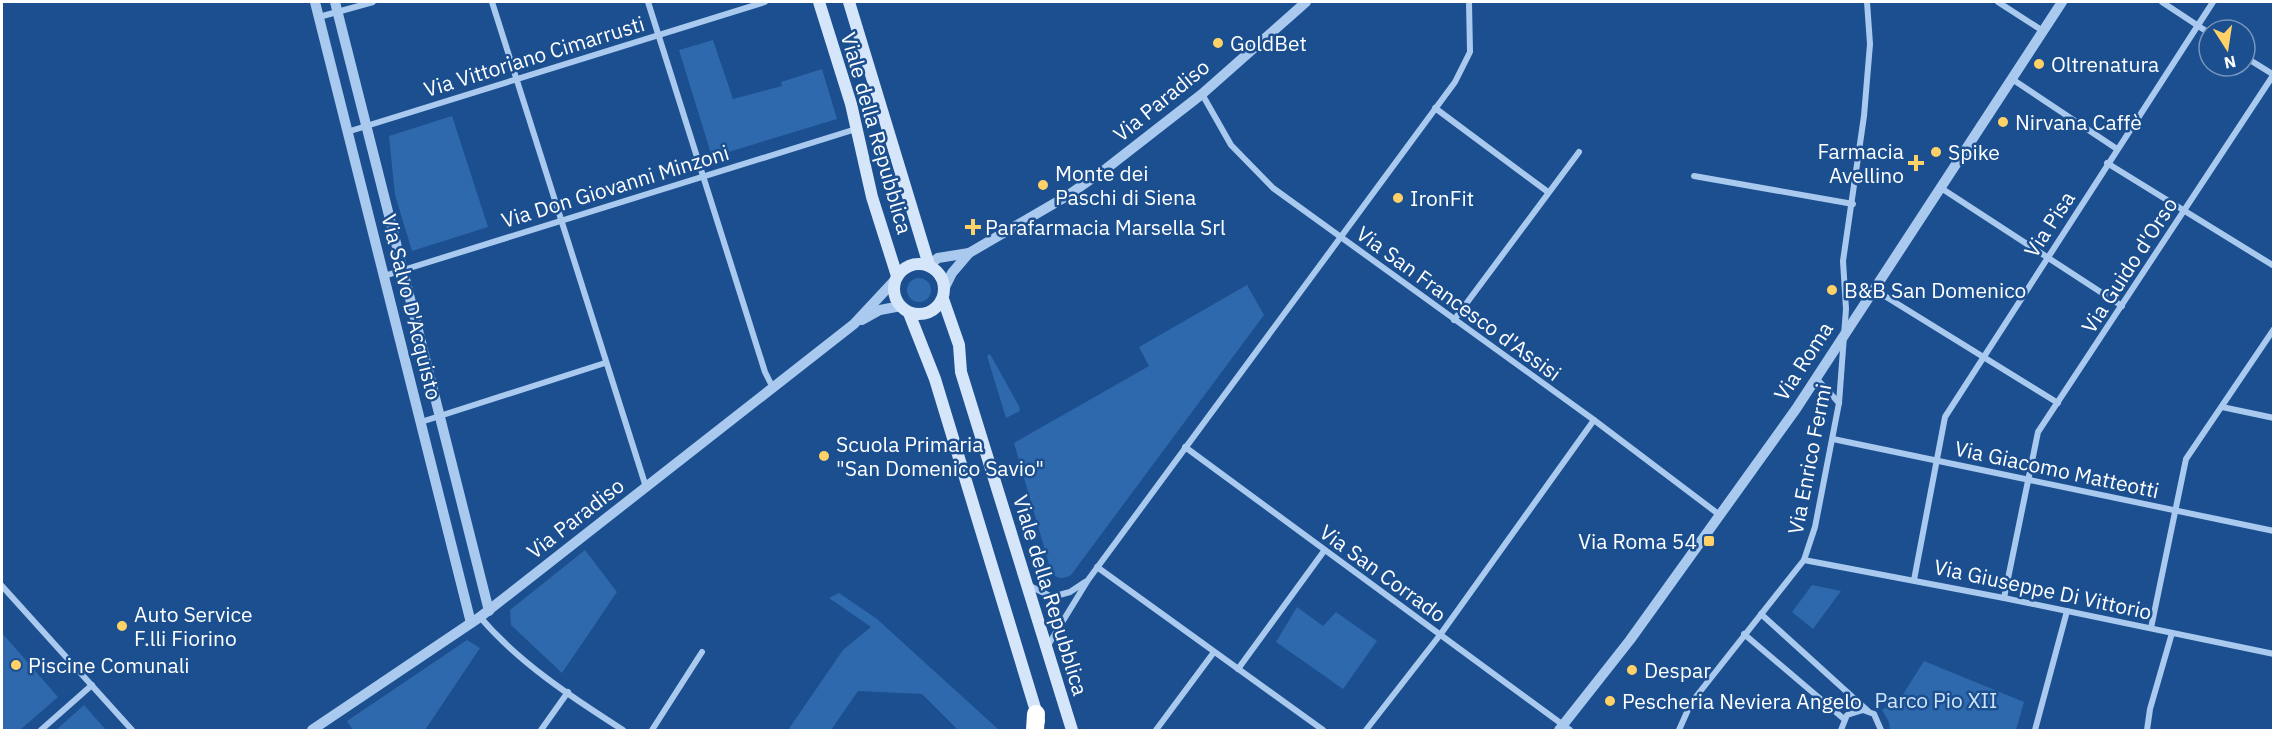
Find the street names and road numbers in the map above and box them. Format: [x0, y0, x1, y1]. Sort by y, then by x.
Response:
street label: Via Vittoriano Cimarrusti [420, 9, 648, 103]
street label: Viale della Repubblica [835, 29, 919, 237]
street label: Via Paradiso [1107, 53, 1215, 147]
street label: Via Don Giovanni Minzoni [498, 138, 732, 234]
street label: Via Pisa [2017, 185, 2081, 263]
street label: Via Guido d'Orso [2075, 192, 2183, 338]
street label: Via Salvo D'Acquisto [375, 211, 449, 403]
street label: Via San Francesco d'Assisi [1351, 219, 1567, 387]
street label: Via Roma [1767, 316, 1839, 406]
street label: Via Enrico Fermi [1781, 381, 1837, 537]
street label: Via Giacomo Matteotti [1952, 434, 2162, 504]
street label: Via Paradiso [521, 471, 629, 565]
street label: Viale della Repubblica [1007, 491, 1095, 699]
street label: Via San Corrado [1314, 518, 1452, 628]
street label: Via Giuseppe Di Vittorio [1932, 552, 2154, 626]

